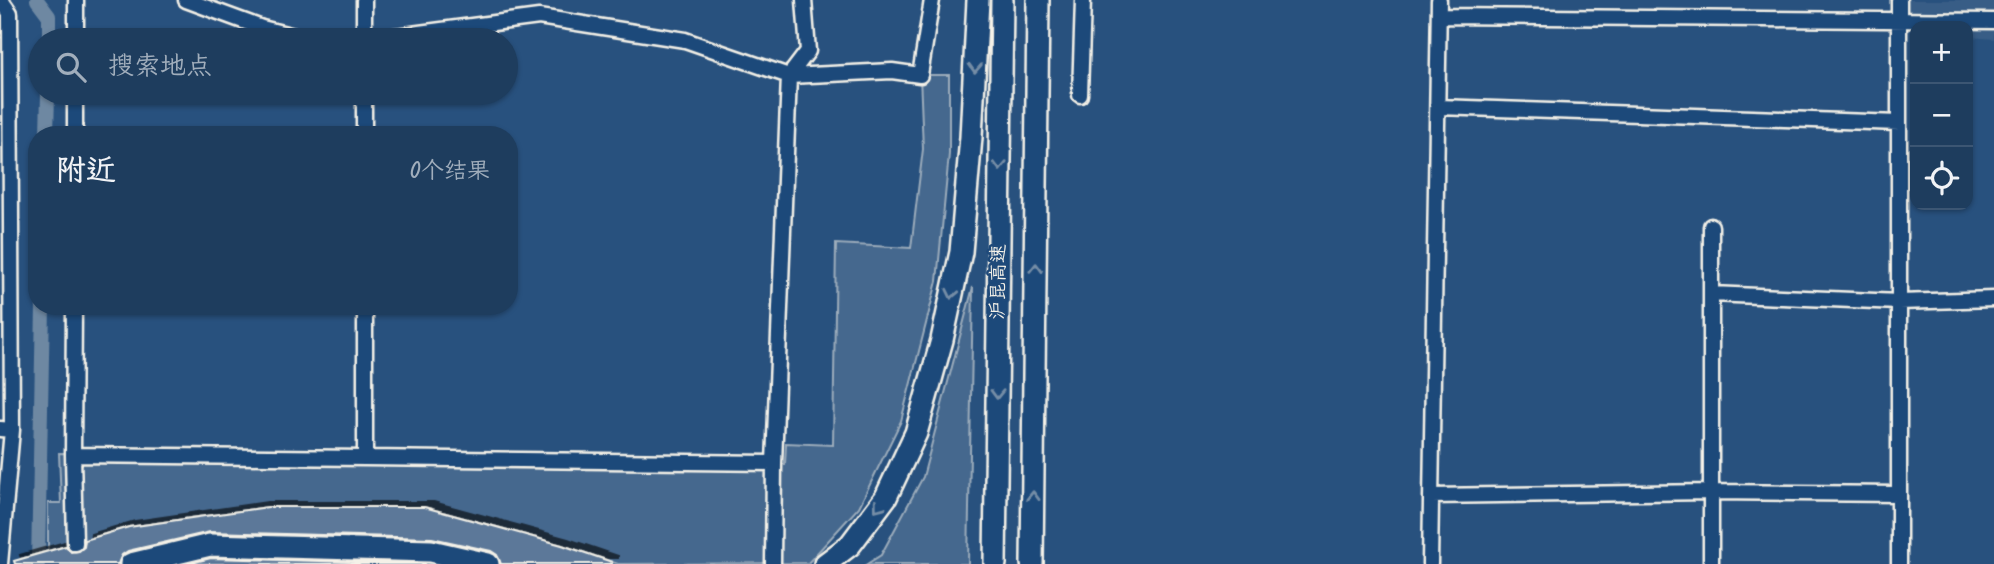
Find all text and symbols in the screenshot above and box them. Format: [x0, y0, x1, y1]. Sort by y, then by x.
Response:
map controls [1910, 21, 1973, 210]
button: + [1910, 21, 1973, 84]
search box [28, 28, 518, 105]
text: 搜索地点 [108, 46, 212, 88]
icon: search [52, 48, 90, 86]
one-way arrow [968, 63, 983, 74]
button: − [1910, 84, 1973, 147]
button: locate [1910, 147, 1973, 210]
text: 附近 [56, 148, 116, 196]
text: 0个结果 [410, 154, 490, 190]
one-way arrow [992, 161, 1008, 172]
street label: 沪昆高速 [983, 244, 1015, 320]
one-way arrow [1028, 263, 1044, 273]
one-way arrow [946, 288, 960, 300]
one-way arrow [989, 389, 1005, 399]
one-way arrow [1025, 490, 1041, 501]
one-way arrow [873, 500, 886, 512]

